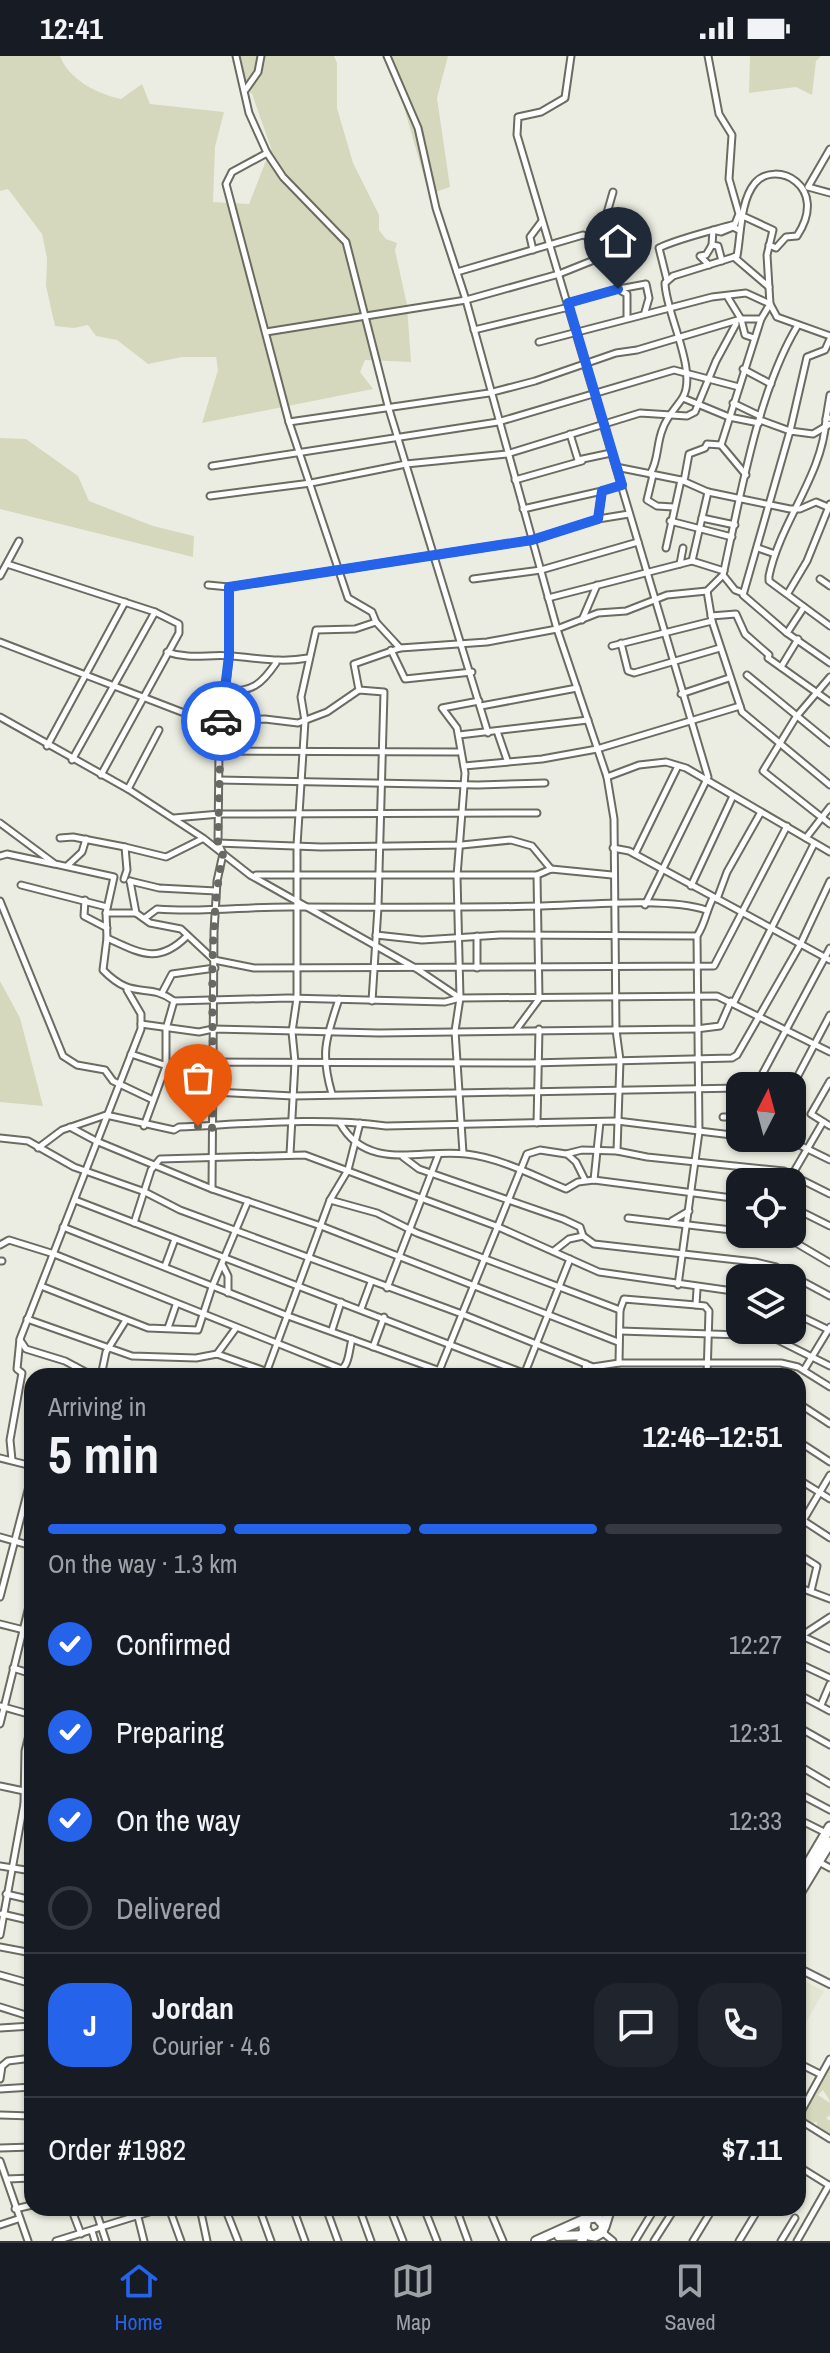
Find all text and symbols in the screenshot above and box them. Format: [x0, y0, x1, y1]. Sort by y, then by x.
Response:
text: 12:41 [40, 8, 103, 48]
pin [584, 207, 652, 289]
icon: home [596, 219, 640, 263]
courier [181, 681, 261, 761]
icon: car [199, 699, 243, 743]
pin [164, 1044, 232, 1126]
icon: bag [176, 1056, 220, 1100]
north arrow [726, 1072, 806, 1152]
map controls [726, 1072, 806, 1344]
button: locate [726, 1168, 806, 1248]
button: layers [726, 1264, 806, 1344]
text: Arriving in [48, 1389, 146, 1424]
text: 12:46–12:51 [643, 1416, 782, 1456]
text: 5 min [48, 1419, 159, 1489]
text: On the way · 1.3 km [48, 1546, 238, 1581]
icon: check [48, 1622, 92, 1666]
text: Confirmed [116, 1624, 231, 1664]
text: 12:27 [729, 1627, 782, 1662]
icon: check [48, 1710, 92, 1754]
text: Preparing [116, 1712, 224, 1752]
text: 12:31 [729, 1715, 782, 1750]
icon: check [48, 1798, 92, 1842]
text: On the way [116, 1800, 240, 1840]
text: 12:33 [729, 1803, 782, 1838]
text: Delivered [116, 1888, 221, 1928]
button: chat [594, 1983, 678, 2067]
button: phone [698, 1983, 782, 2067]
text: Jordan [152, 1988, 234, 2028]
text: J [83, 2005, 97, 2045]
text: Courier · 4.6 [152, 2028, 271, 2063]
text: Order #1982 [48, 2129, 186, 2169]
text: $7.11 [722, 2129, 782, 2169]
tab: Home [114, 2259, 163, 2337]
tab: Map [391, 2259, 435, 2337]
tab: Saved [664, 2259, 716, 2337]

